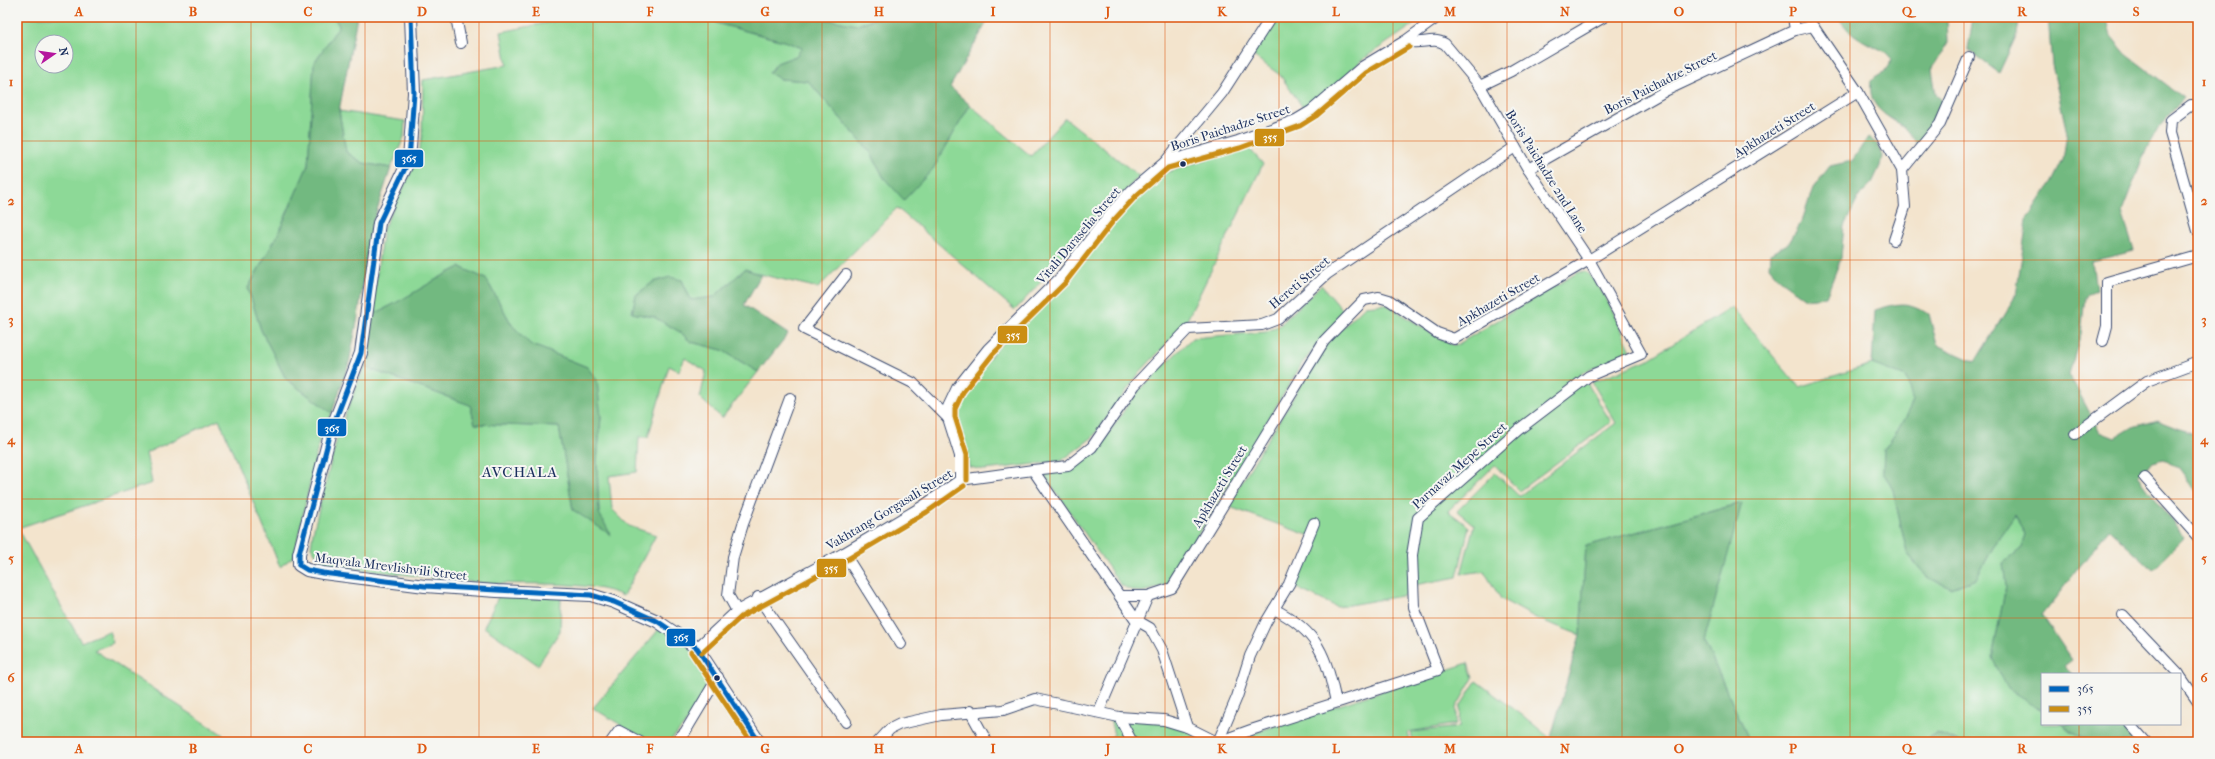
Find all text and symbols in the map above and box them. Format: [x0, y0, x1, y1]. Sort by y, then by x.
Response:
text: A [74, 4, 84, 19]
text: B [189, 4, 198, 19]
text: C [304, 4, 313, 19]
text: D [417, 4, 427, 19]
text: E [532, 4, 540, 19]
text: F [646, 4, 654, 19]
text: G [760, 4, 770, 19]
text: H [874, 4, 885, 19]
text: I [990, 4, 996, 19]
text: J [1104, 4, 1111, 20]
text: K [1217, 4, 1228, 19]
text: L [1332, 4, 1341, 19]
text: M [1443, 4, 1456, 19]
text: N [1560, 4, 1570, 19]
text: O [1674, 4, 1684, 19]
text: P [1789, 4, 1797, 19]
text: Q [1902, 4, 1917, 19]
text: R [2017, 4, 2028, 19]
text: S [2133, 4, 2140, 19]
north arrow [34, 34, 74, 74]
text: N [56, 46, 71, 58]
street label: Boris Paichadze Street [1601, 47, 1720, 117]
text: 1 [9, 74, 14, 89]
text: 1 [2202, 74, 2207, 89]
street label: Apkhazeti Street [1730, 98, 1818, 161]
street label: Boris Paichadze Street [1169, 101, 1292, 154]
street label: Boris Paichadze 2nd Lane [1503, 107, 1591, 236]
line badge: 355 [1254, 128, 1285, 147]
text: 355 [1263, 131, 1277, 144]
line badge: 365 [394, 149, 424, 168]
text: 365 [401, 152, 417, 165]
unlabelled marker [1178, 159, 1188, 169]
street label: Vitali Daraselia Street [1033, 183, 1124, 288]
text: 2 [8, 193, 15, 208]
text: 2 [2201, 193, 2208, 208]
street label: Hereti Street [1266, 253, 1333, 312]
street label: Apkhazeti Street [1453, 269, 1543, 330]
text: 3 [8, 312, 14, 328]
text: 3 [2201, 312, 2207, 328]
line badge: 355 [997, 325, 1028, 344]
text: 355 [1006, 329, 1020, 342]
line badge: 365 [317, 418, 347, 437]
street label: Parnavaz Mepe Street [1409, 419, 1510, 512]
text: 365 [324, 422, 340, 435]
text: 4 [6, 432, 16, 448]
text: 4 [2199, 432, 2209, 448]
street label: Apkhazeti Street [1188, 442, 1250, 531]
district label: AVCHALA [481, 463, 558, 481]
street label: Vakhtang Gorgasali Street [822, 465, 956, 554]
street label: Maqvala Mrevlishvili Street [314, 550, 468, 583]
text: 5 [8, 551, 14, 566]
text: 5 [2201, 551, 2207, 566]
line badge: 355 [816, 558, 847, 578]
text: 355 [824, 562, 838, 575]
line badge: 365 [666, 628, 696, 647]
text: 365 [673, 631, 689, 644]
text: 6 [7, 670, 15, 685]
text: 6 [2200, 670, 2208, 685]
unlabelled marker [712, 673, 722, 683]
legend [2041, 673, 2181, 725]
text: 365 [2077, 682, 2094, 696]
text: 355 [2077, 702, 2092, 716]
text: A [74, 741, 84, 756]
text: B [189, 741, 198, 756]
text: C [304, 741, 313, 756]
text: D [417, 741, 427, 756]
text: E [532, 741, 540, 756]
text: F [646, 741, 654, 756]
text: G [760, 741, 770, 756]
text: H [874, 741, 885, 756]
text: I [990, 741, 996, 756]
text: J [1104, 741, 1111, 757]
text: K [1217, 741, 1228, 756]
text: L [1332, 741, 1341, 756]
text: M [1443, 741, 1456, 756]
text: N [1560, 741, 1570, 756]
text: O [1674, 741, 1684, 756]
text: P [1789, 741, 1797, 756]
text: Q [1902, 741, 1917, 756]
text: R [2017, 741, 2028, 756]
text: S [2133, 741, 2140, 756]

